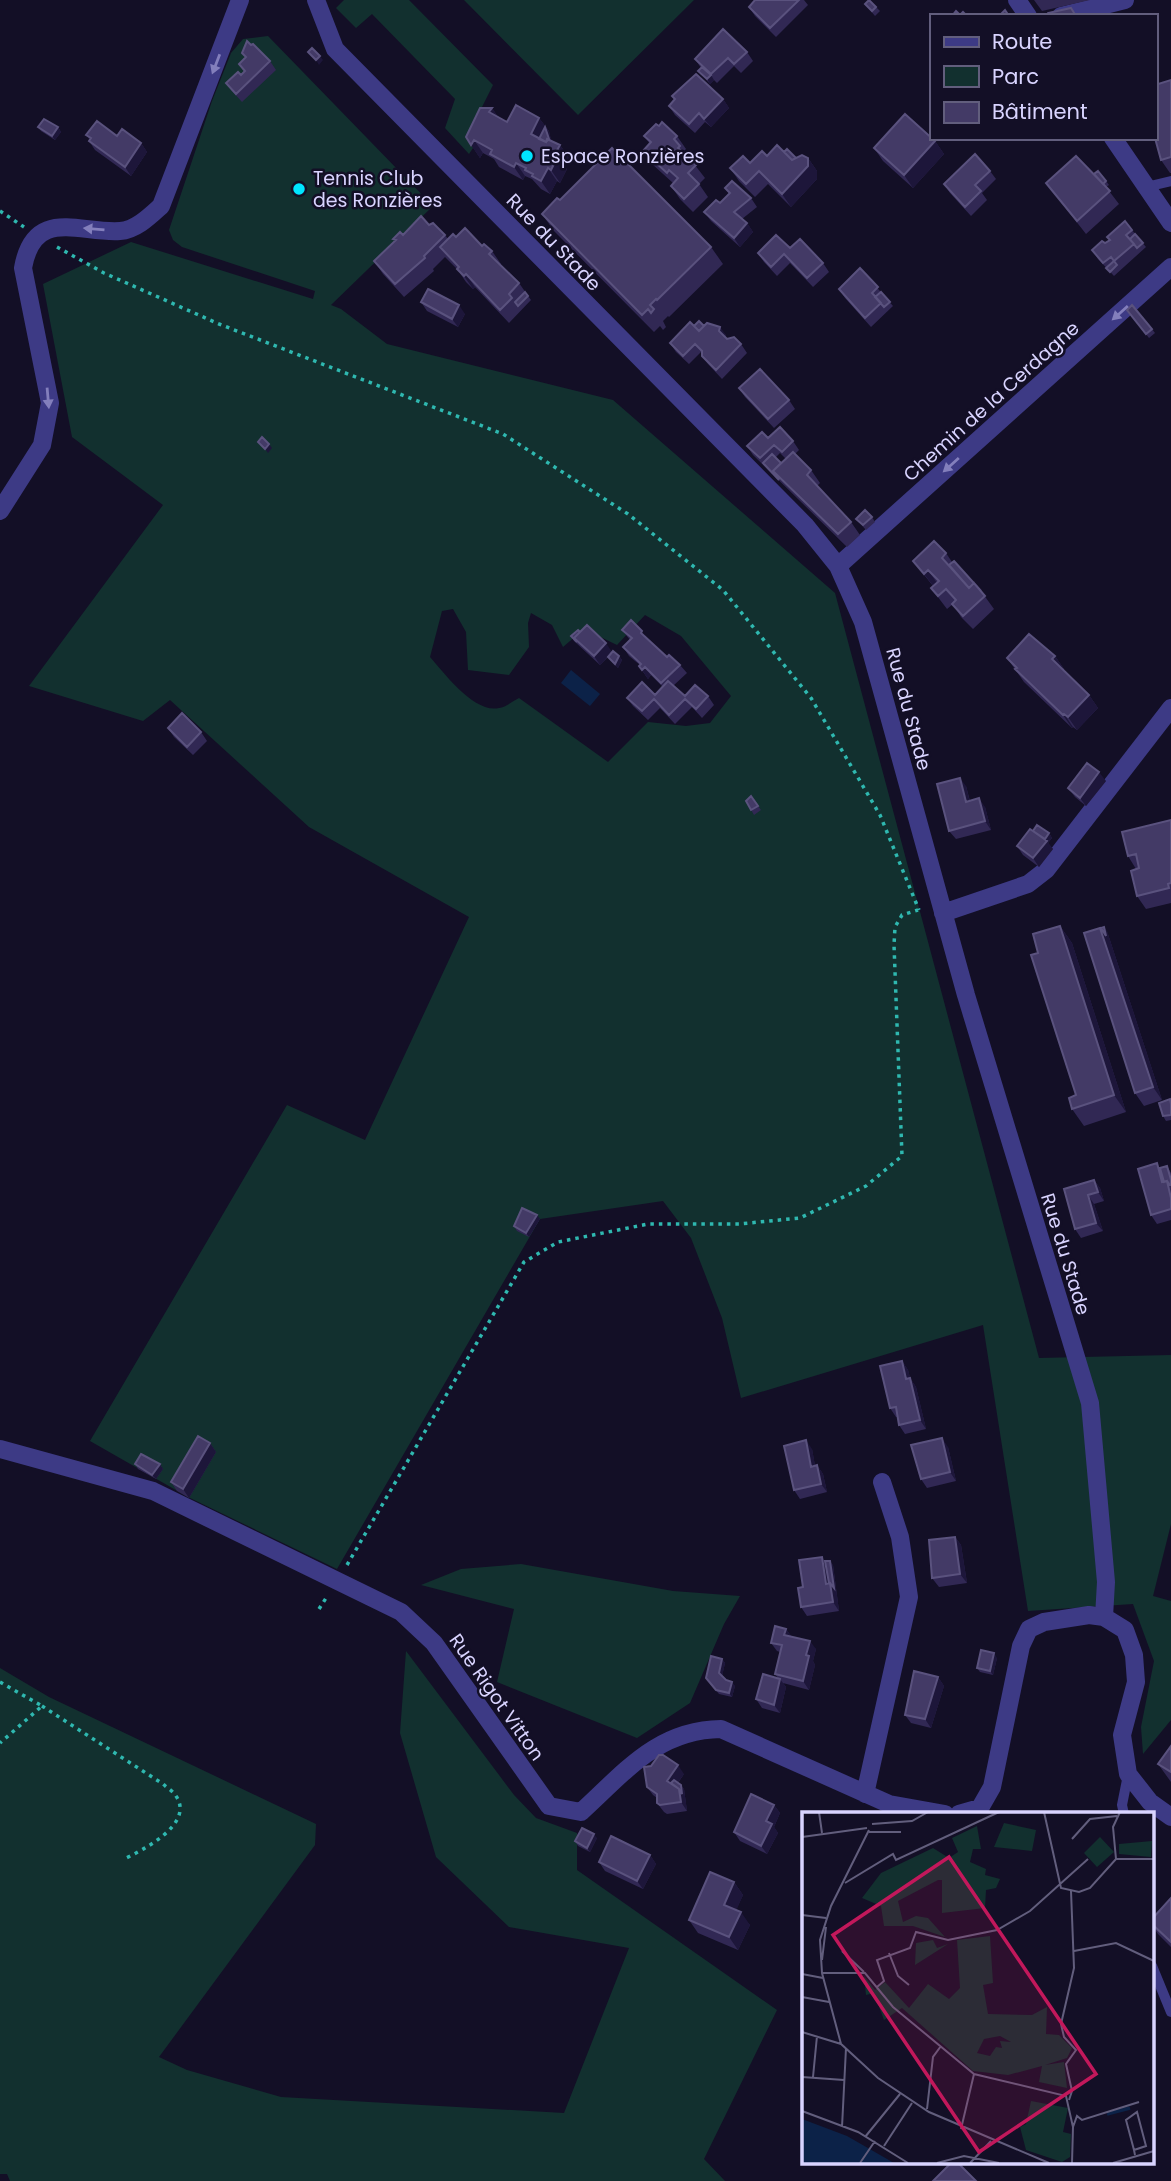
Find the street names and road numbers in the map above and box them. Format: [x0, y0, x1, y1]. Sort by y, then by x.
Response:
street label: Rue du Stade [500, 188, 607, 297]
street label: Chemin de la Cerdagne [897, 315, 1085, 488]
street label: Rue du Stade [879, 645, 938, 774]
street label: Rue du Stade [1034, 1190, 1097, 1318]
street label: Rue Rigot Vitton [443, 1628, 551, 1766]

